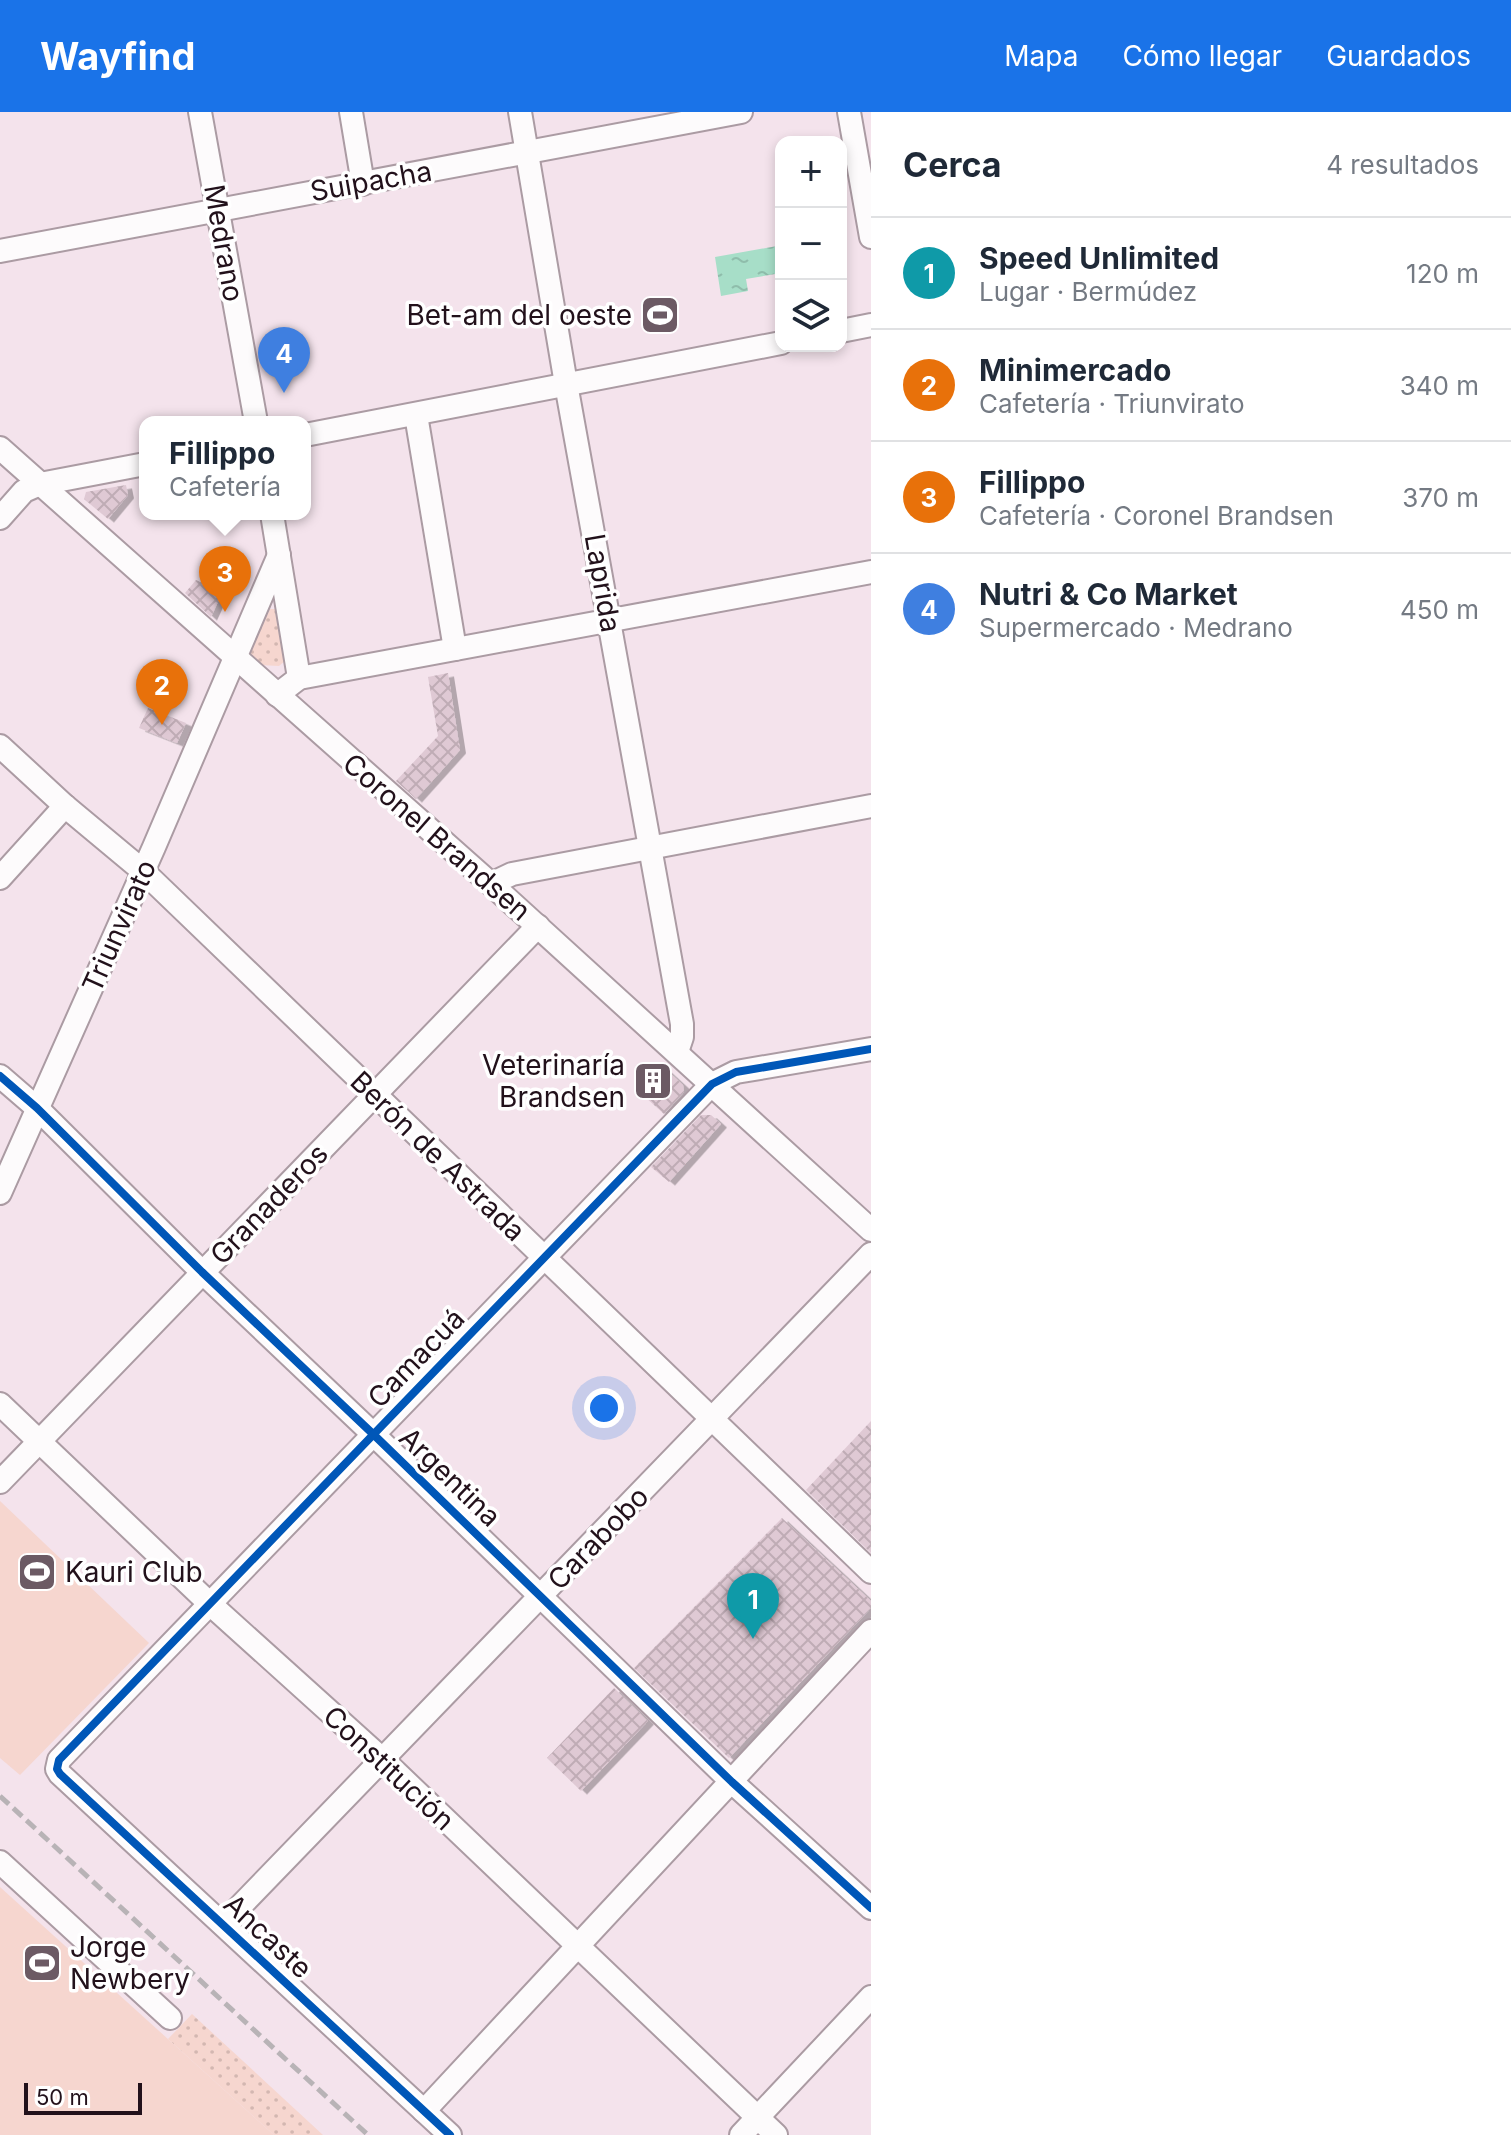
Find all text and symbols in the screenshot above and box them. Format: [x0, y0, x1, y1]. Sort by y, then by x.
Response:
text: Wayfind [40, 33, 195, 79]
text: Mapa [1004, 39, 1078, 73]
text: Cómo llegar [1122, 39, 1282, 73]
text: Guardados [1326, 39, 1471, 73]
map controls [775, 136, 847, 352]
button: + [775, 136, 847, 208]
text: Cerca [903, 144, 1002, 185]
text: 4 resultados [1326, 149, 1479, 180]
street label: Suipacha [308, 154, 434, 208]
street label: Medrano [197, 182, 251, 304]
button: − [775, 208, 847, 280]
text: Speed Unlimited [979, 240, 1219, 276]
text: 1 [923, 258, 935, 289]
text: 120 m [1406, 258, 1479, 289]
text: Lugar · Bermúdez [979, 276, 1197, 307]
button: layers [775, 280, 847, 352]
sports icon: Bet-am del oeste [639, 294, 681, 336]
place label: Bet-am del oeste [407, 298, 632, 332]
pin: 4 [258, 327, 310, 393]
text: Minimercado [979, 352, 1171, 388]
text: 2 [921, 370, 937, 401]
text: 340 m [1400, 370, 1479, 401]
text: Cafetería · Triunvirato [979, 388, 1245, 419]
popup [139, 416, 311, 520]
text: Fillippo [169, 435, 275, 471]
text: Fillippo [979, 464, 1085, 500]
text: Cafetería [169, 471, 281, 502]
text: 3 [921, 482, 937, 513]
text: 370 m [1402, 482, 1479, 513]
text: Cafetería · Coronel Brandsen [979, 500, 1334, 531]
street label: Laprida [578, 531, 628, 635]
pin: 3 [199, 546, 251, 612]
text: Nutri & Co Market [979, 576, 1238, 612]
text: 4 [920, 594, 938, 625]
text: 450 m [1400, 594, 1479, 625]
text: Supermercado · Medrano [979, 612, 1293, 643]
pin: 2 [136, 659, 188, 725]
street label: Coronel Brandsen [336, 746, 538, 928]
street label: Triunvirato [75, 854, 163, 998]
place label: Veterinaría Brandsen [482, 1048, 625, 1114]
building icon: Veterinaría Brandsen [632, 1060, 674, 1102]
street label: Berón de Astrada [344, 1064, 532, 1248]
street label: Granaderos [203, 1137, 335, 1271]
street label: Camacuá [360, 1301, 472, 1415]
your location [584, 1388, 624, 1428]
street label: Argentina [392, 1420, 508, 1534]
street label: Carabobo [541, 1479, 655, 1597]
sports icon: Kauri Club [16, 1551, 58, 1593]
place label: Kauri Club [65, 1555, 203, 1589]
pin: 1 [727, 1573, 779, 1639]
street label: Constitución [317, 1699, 461, 1837]
street label: Ancaste [217, 1887, 319, 1985]
place label: Jorge Newbery [70, 1930, 190, 1996]
sports icon: Jorge Newbery [21, 1942, 63, 1984]
scale bar [24, 2079, 142, 2115]
text: 50 m [36, 2084, 89, 2110]

